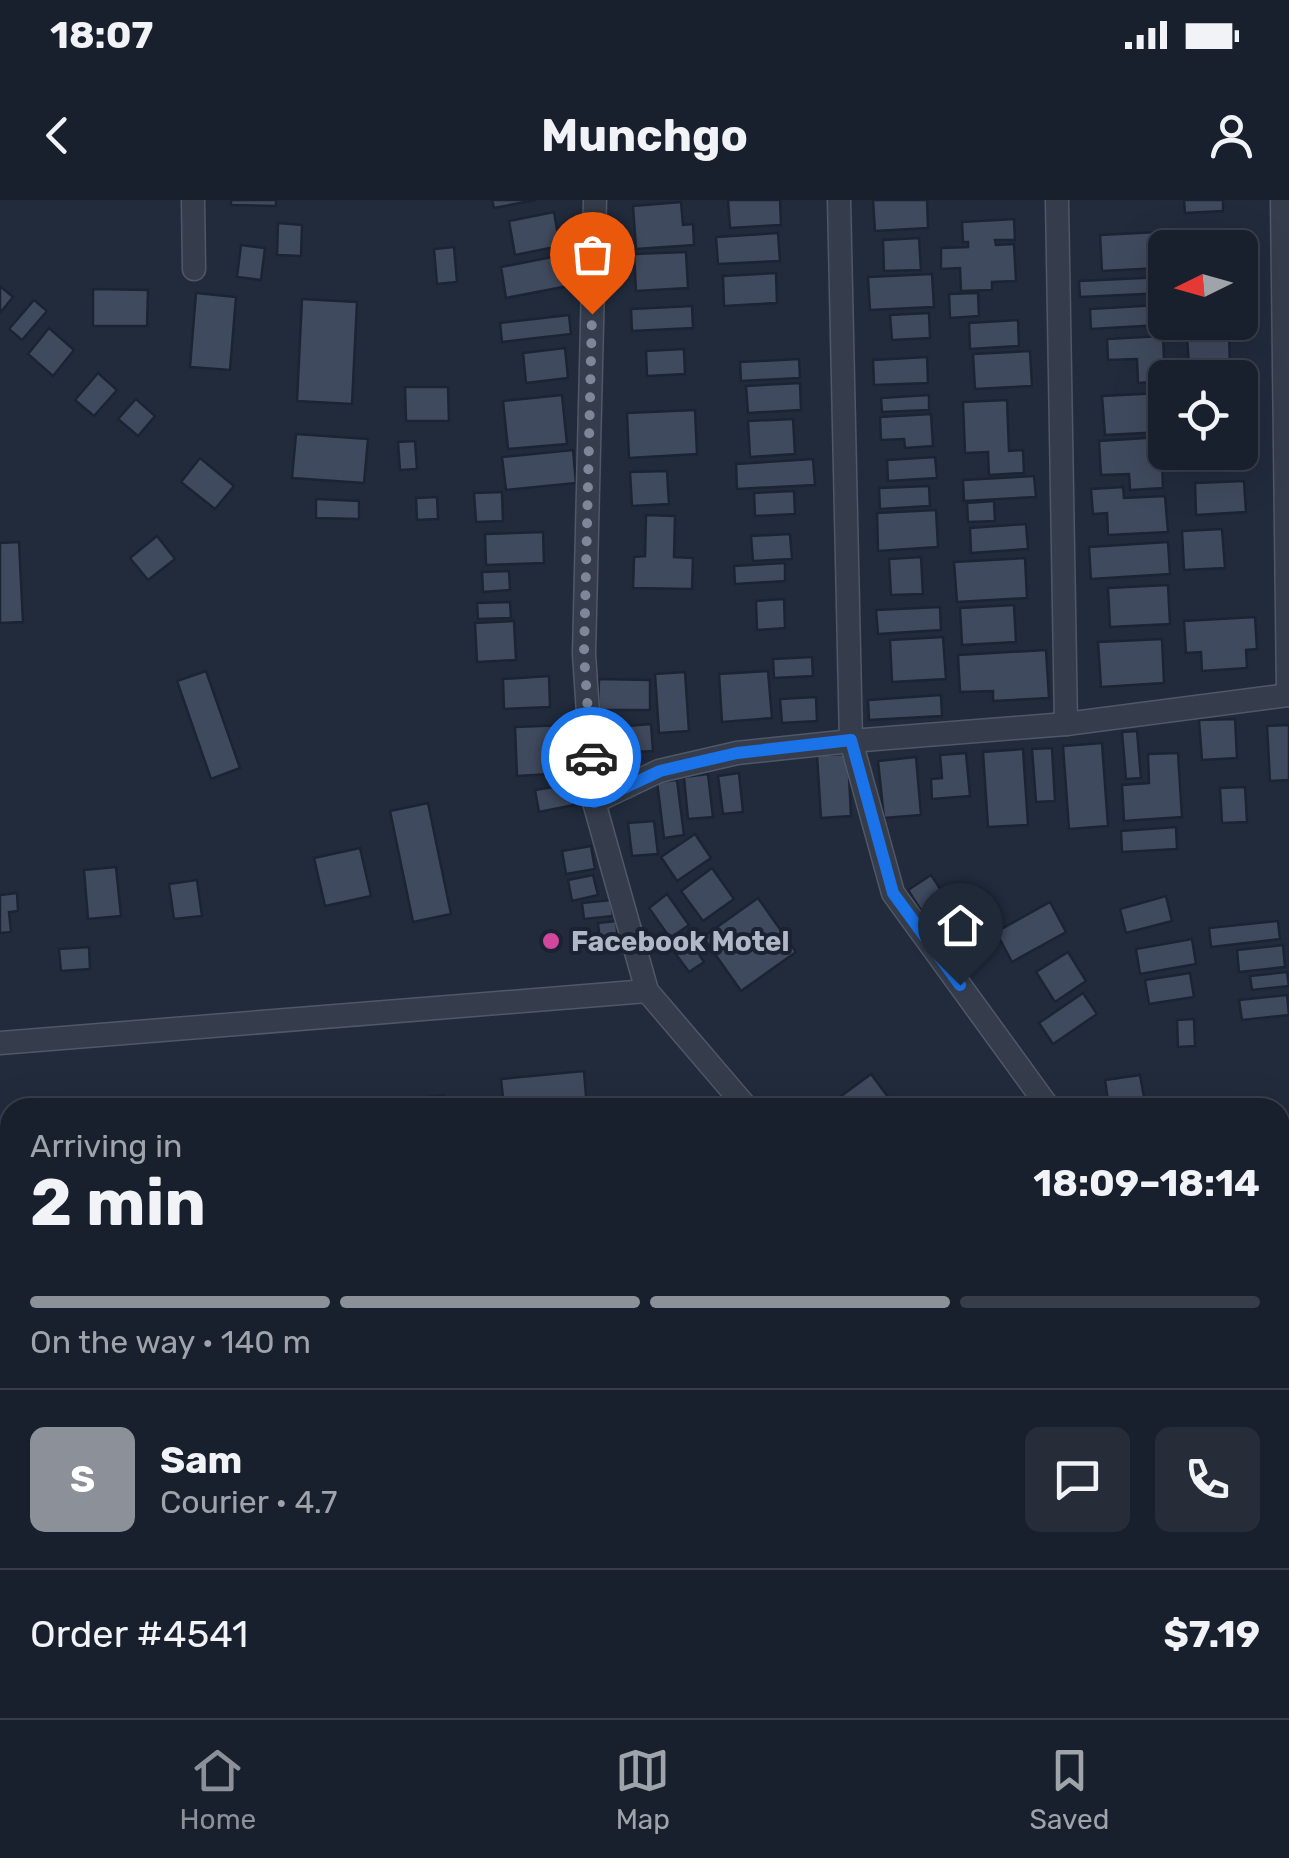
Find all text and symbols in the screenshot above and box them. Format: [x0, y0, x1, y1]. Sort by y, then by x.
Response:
text: 18:07 [50, 12, 153, 58]
icon: back [30, 108, 85, 163]
icon: person [1204, 108, 1259, 163]
text: Munchgo [541, 109, 748, 162]
pin [550, 212, 635, 315]
icon: bag [565, 227, 620, 282]
north arrow [1148, 230, 1258, 340]
map controls [1148, 230, 1258, 470]
button: locate [1148, 360, 1258, 470]
courier [541, 707, 641, 807]
icon: car [564, 730, 619, 785]
pin [918, 883, 1003, 986]
icon: home [933, 898, 988, 953]
place label: Facebook Motel [571, 925, 789, 958]
marker: Facebook Motel [540, 930, 562, 952]
text: Arriving in [30, 1127, 182, 1165]
text: 18:09–18:14 [1033, 1160, 1260, 1206]
text: 2 min [30, 1164, 206, 1241]
text: On the way · 140 m [30, 1323, 311, 1361]
button: chat [1025, 1427, 1130, 1532]
button: phone [1155, 1427, 1260, 1532]
text: Sam [160, 1437, 242, 1483]
text: S [70, 1456, 95, 1502]
text: Courier · 4.7 [160, 1483, 337, 1521]
text: Order #4541 [30, 1611, 248, 1657]
text: $7.19 [1163, 1611, 1260, 1657]
tab: Home [180, 1743, 256, 1836]
tab: Map [615, 1743, 670, 1836]
tab: Saved [1029, 1743, 1109, 1836]

